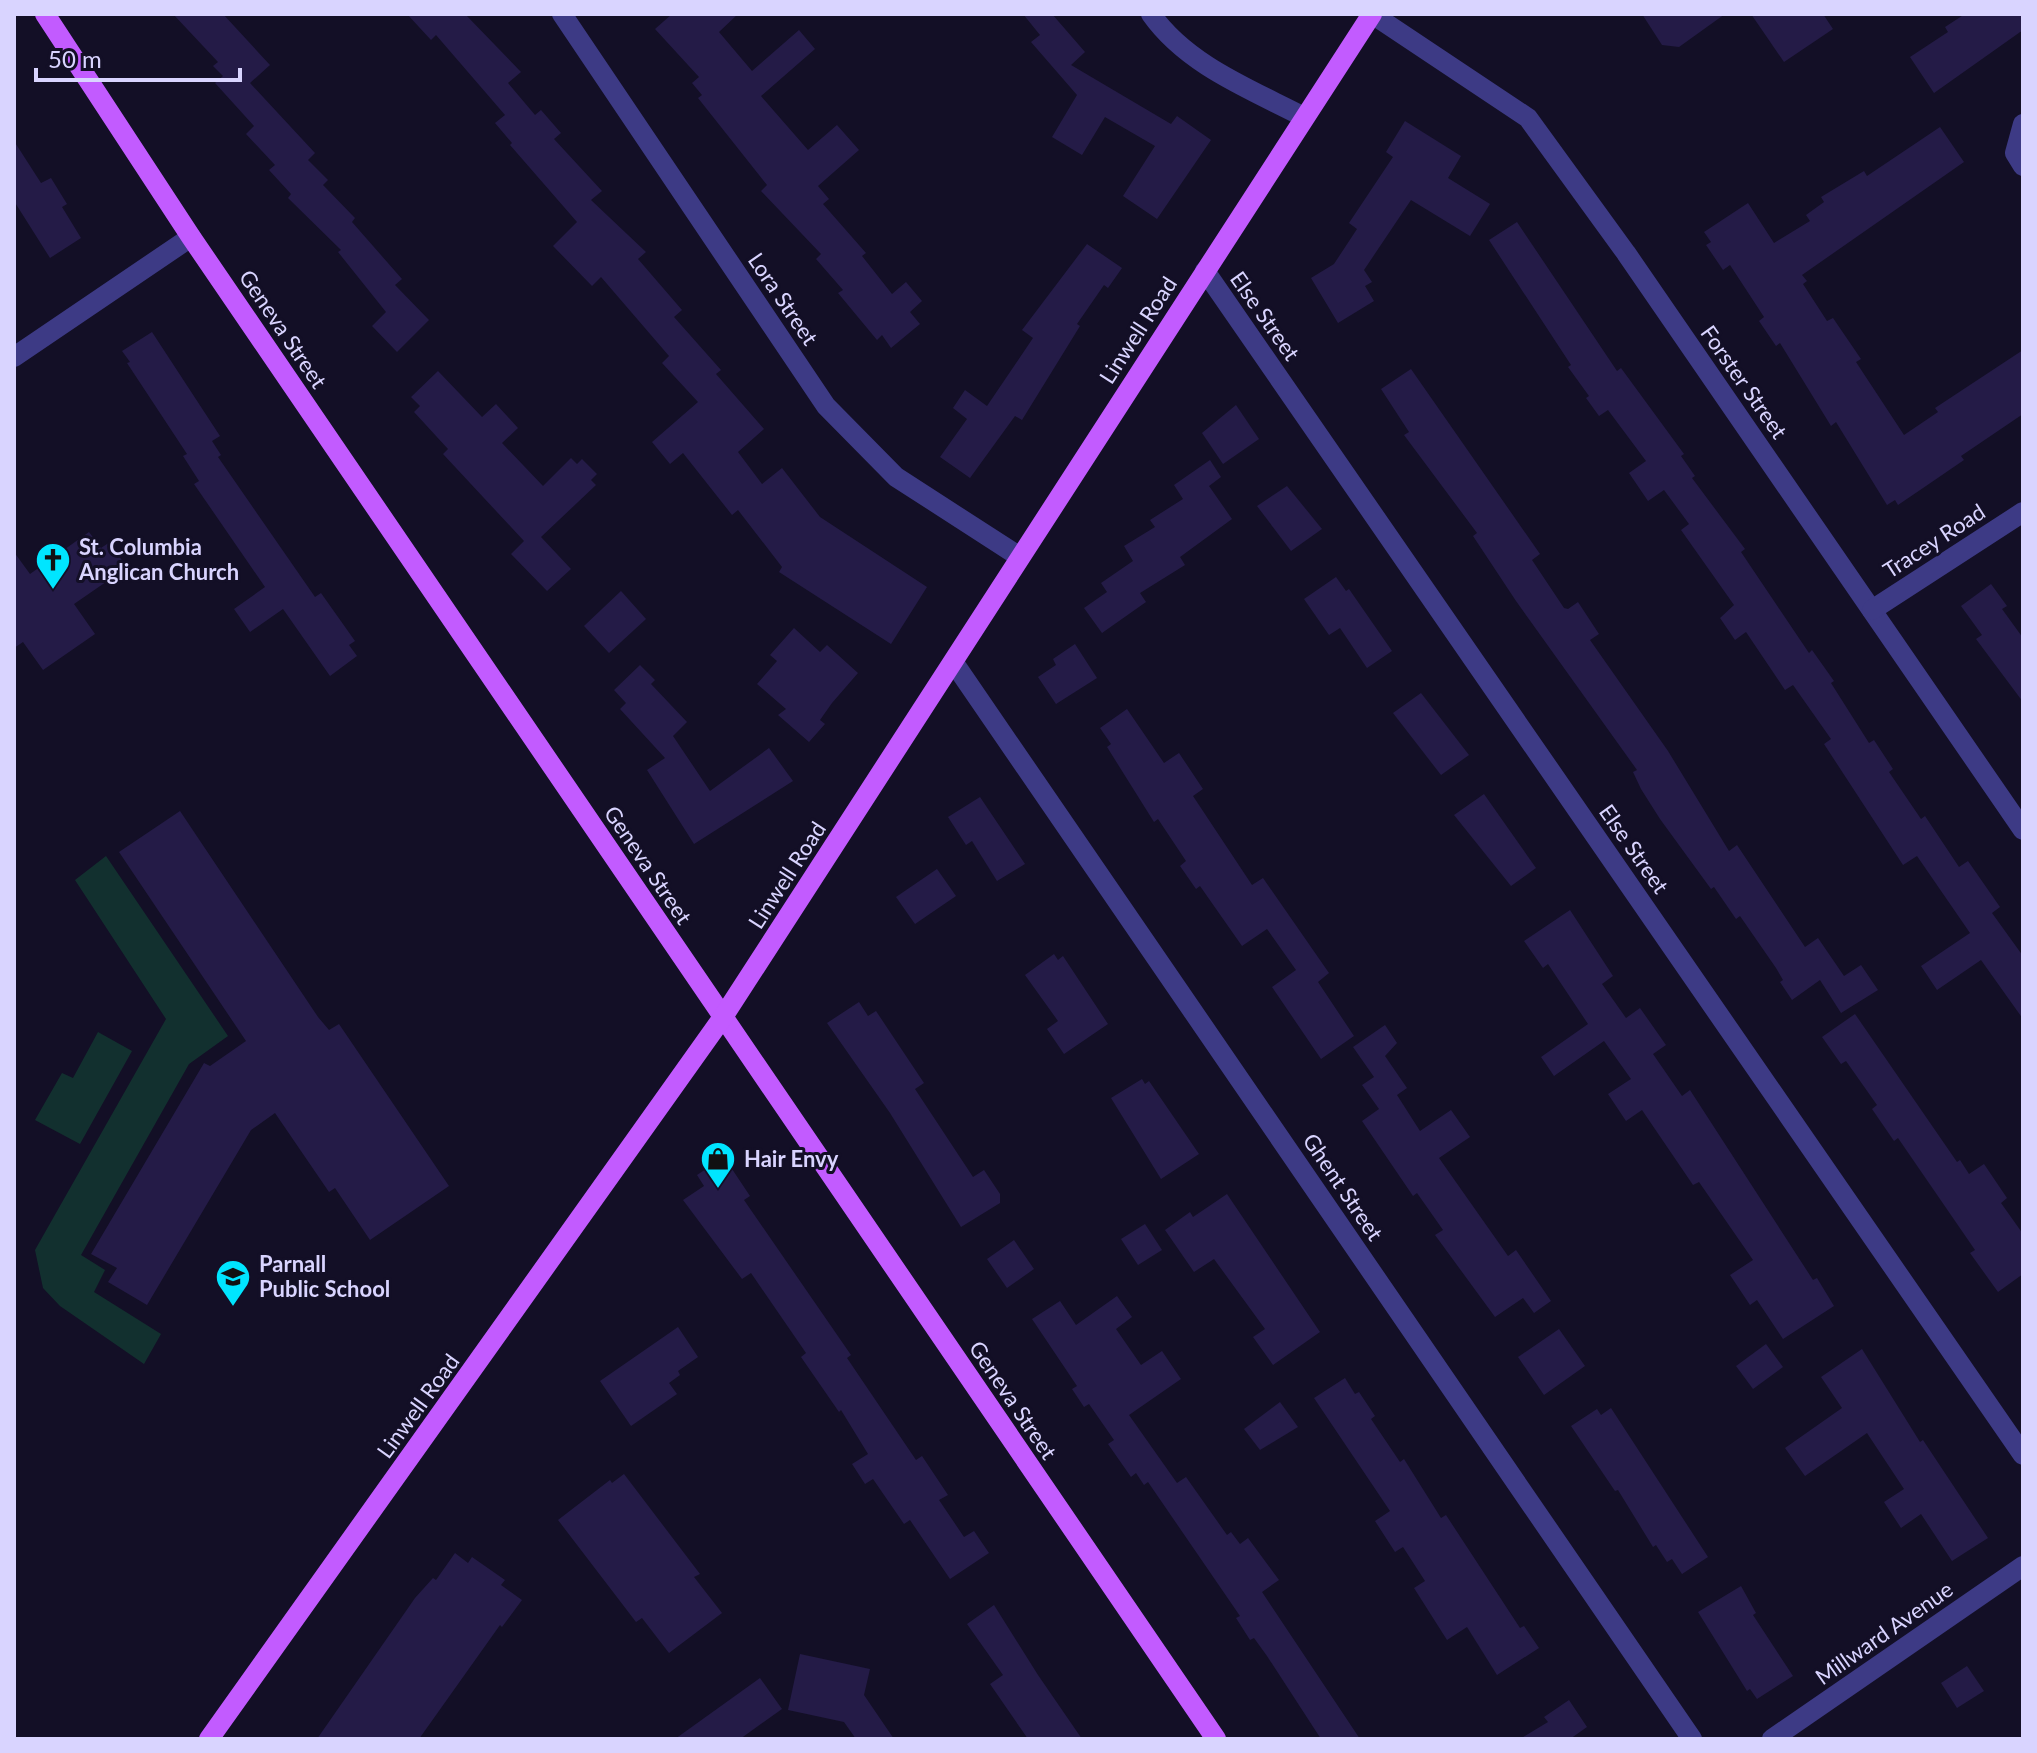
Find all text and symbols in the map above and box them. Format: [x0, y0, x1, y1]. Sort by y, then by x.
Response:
scale bar [36, 32, 240, 82]
text: 50 m [48, 44, 102, 73]
street label: Lora Street [743, 248, 824, 350]
street label: Geneva Street [234, 264, 333, 393]
street label: Else Street [1225, 266, 1306, 366]
street label: Linwell Road [1093, 271, 1182, 388]
street label: Forster Street [1695, 320, 1793, 444]
street label: Tracey Road [1878, 498, 1990, 584]
place label: St. Columbia Anglican Church [78, 533, 239, 585]
church icon: St. Columbia Anglican Church [34, 541, 72, 591]
street label: Else Street [1594, 799, 1675, 899]
street label: Geneva Street [599, 800, 698, 929]
street label: Linwell Road [742, 816, 831, 933]
street label: Ghent Street [1298, 1128, 1389, 1246]
shop icon: Hair Envy [699, 1140, 737, 1190]
place label: Hair Envy [744, 1145, 839, 1172]
place label: Parnall Public School [259, 1250, 390, 1302]
school or university icon: Parnall Public School [214, 1258, 252, 1308]
street label: Geneva Street [964, 1335, 1063, 1464]
street label: Linwell Road [371, 1348, 464, 1463]
street label: Millward Avenue [1810, 1575, 1958, 1690]

